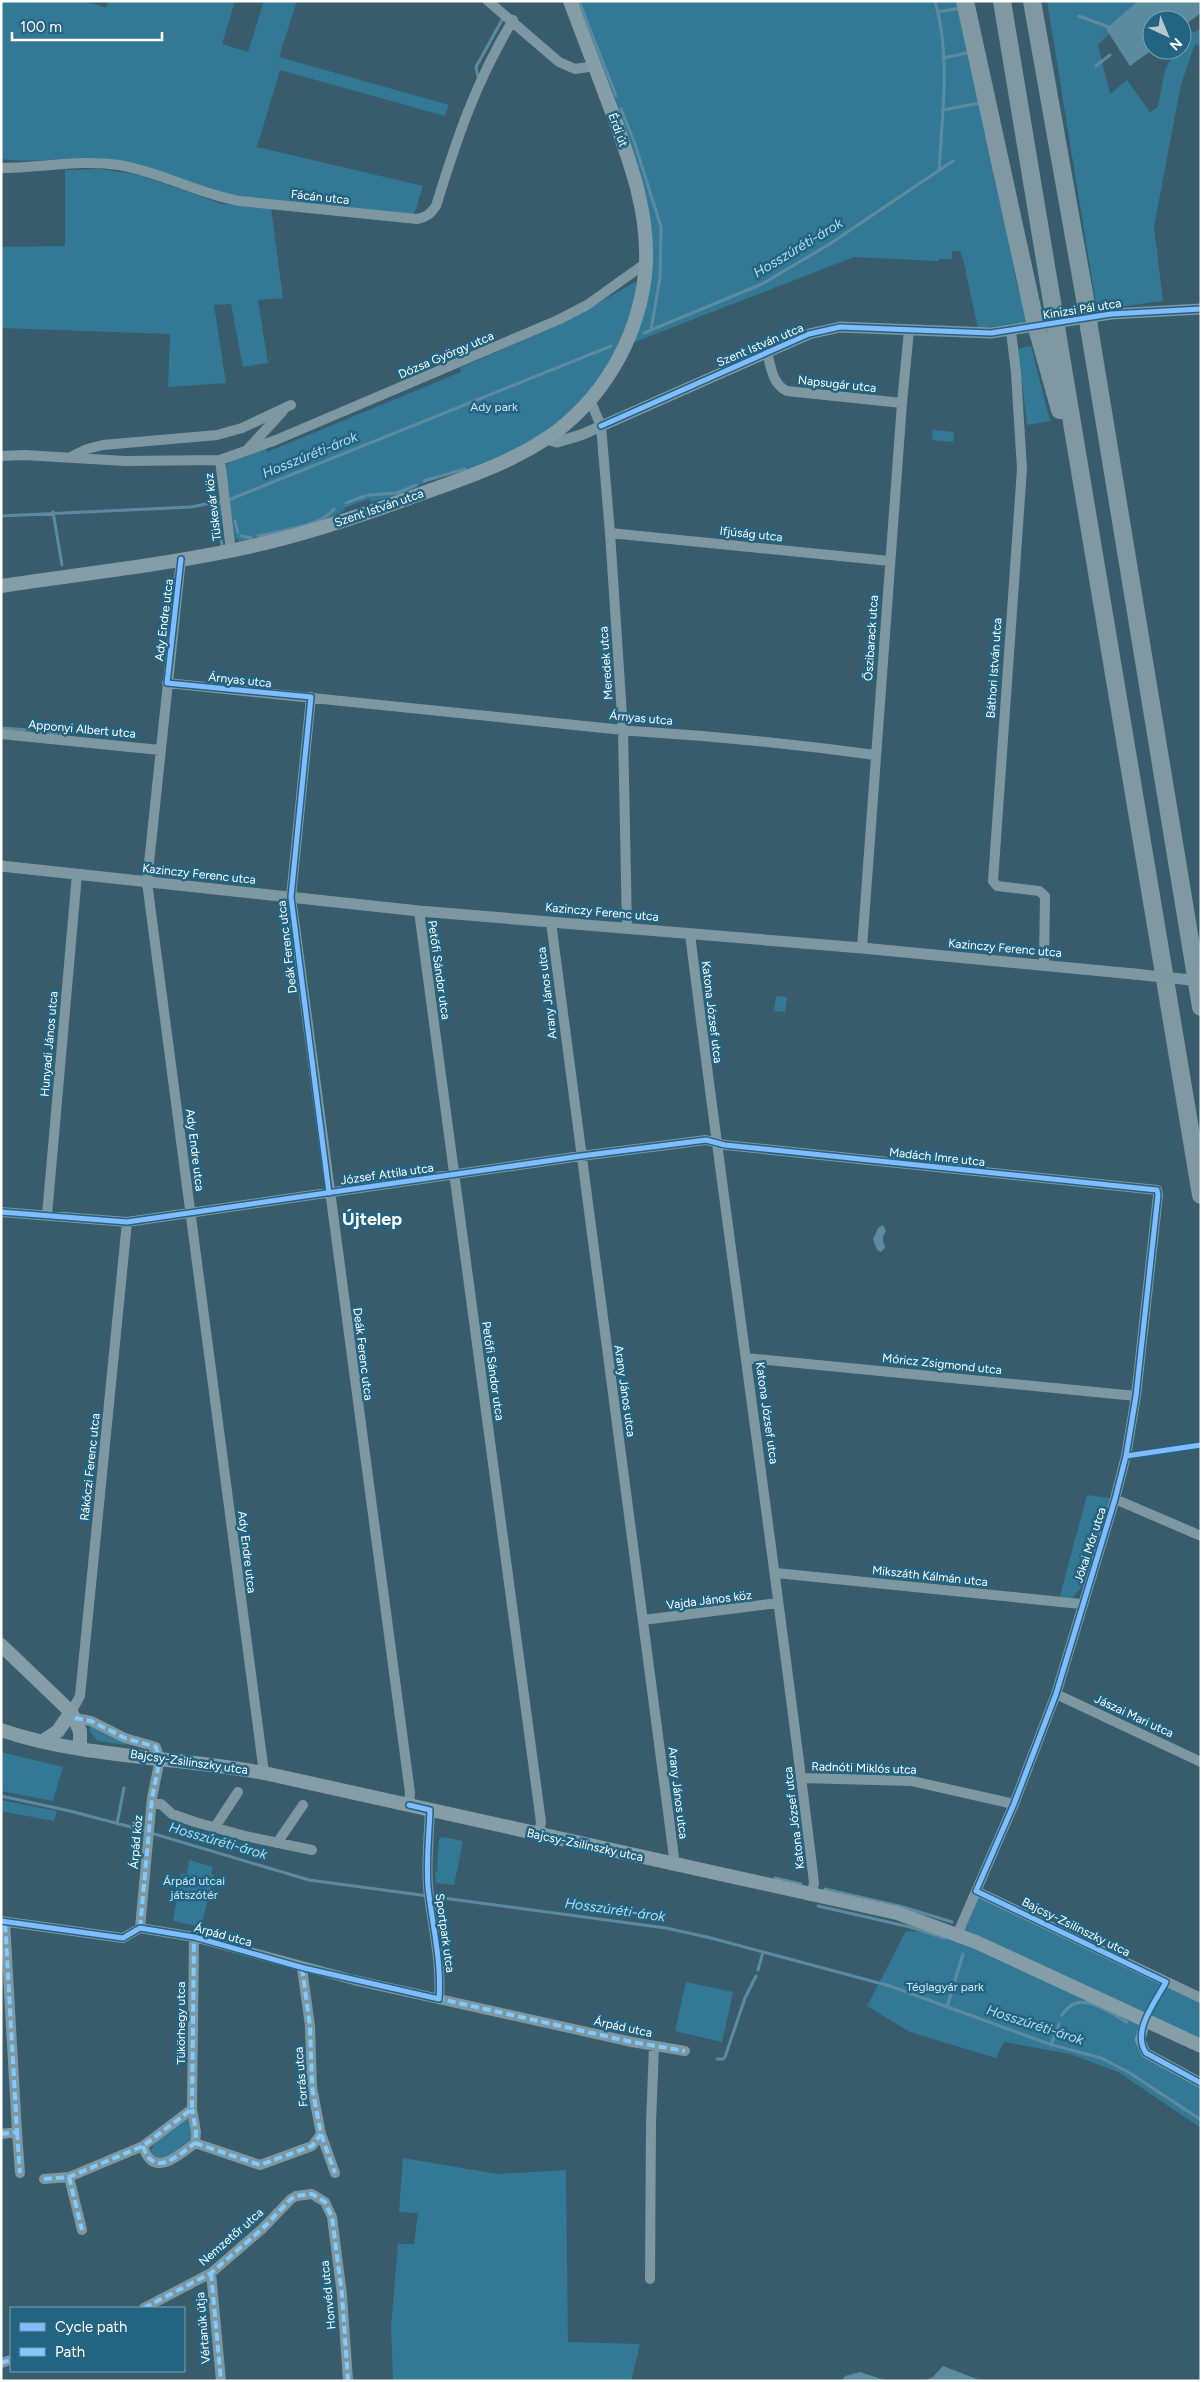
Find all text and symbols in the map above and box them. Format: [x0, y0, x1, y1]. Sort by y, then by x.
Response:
scale bar [12, 10, 162, 42]
north arrow [1142, 10, 1192, 60]
text: 100 m [20, 18, 62, 36]
text: N [1166, 34, 1185, 54]
street label: Érdi út [605, 111, 631, 149]
street label: Fácán utca [290, 187, 350, 207]
water label: Hosszúréti-árok [750, 214, 847, 281]
street label: Kinizsi Pál utca [1042, 296, 1122, 322]
street label: Szent István utca [714, 320, 806, 370]
street label: Dózsa György utca [396, 329, 496, 381]
street label: Napsugár utca [797, 373, 877, 395]
park label: Ady park [470, 400, 518, 414]
water label: Hosszúréti-árok [260, 428, 361, 482]
street label: Tüskevár köz [202, 472, 224, 542]
street label: Szent István utca [333, 486, 425, 530]
street label: Ifjúság utca [719, 524, 783, 544]
street label: Ady Endre utca [152, 578, 176, 662]
street label: Őszibarack utca [861, 595, 881, 681]
street label: Báthori István utca [984, 617, 1004, 719]
street label: Meredek utca [596, 626, 616, 700]
street label: Árnyas utca [208, 670, 272, 690]
street label: Árnyas utca [609, 708, 673, 728]
street label: Apponyi Albert utca [28, 717, 136, 741]
street label: Kazinczy Ferenc utca [142, 861, 256, 887]
street label: Deák Ferenc utca [274, 900, 300, 994]
street label: Kazinczy Ferenc utca [545, 900, 659, 924]
street label: Petőfi Sándor utca [425, 919, 453, 1021]
street label: Kazinczy Ferenc utca [948, 936, 1062, 960]
street label: Arany János utca [534, 946, 560, 1040]
street label: Katona József utca [699, 960, 725, 1064]
street label: Hunyadi János utca [37, 991, 61, 1097]
street label: Ady Endre utca [183, 1108, 207, 1192]
street label: Madách Imre utca [888, 1145, 986, 1169]
street label: József Attila utca [339, 1161, 435, 1187]
district label: Újtelep [342, 1208, 402, 1230]
street label: Deák Ferenc utca [350, 1307, 376, 1401]
street label: Petőfi Sándor utca [479, 1320, 507, 1422]
street label: Arany János utca [612, 1344, 638, 1438]
street label: Móricz Zsigmond utca [882, 1351, 1002, 1377]
street label: Katona József utca [753, 1361, 781, 1465]
street label: Rákóczi Ferenc utca [77, 1413, 103, 1521]
street label: Jókai Mór utca [1071, 1505, 1109, 1585]
street label: Ady Endre utca [235, 1510, 259, 1594]
street label: Mikszáth Kálmán utca [871, 1563, 989, 1589]
street label: Vajda János köz [665, 1588, 753, 1612]
street label: Jászai Mari utca [1092, 1692, 1176, 1740]
street label: Arany János utca [665, 1746, 691, 1840]
street label: Bajcsy-Zsilinszky utca [129, 1747, 249, 1777]
street label: Radnóti Miklós utca [811, 1759, 917, 1777]
street label: Katona József utca [781, 1766, 807, 1870]
street label: Árpád köz [127, 1814, 145, 1869]
water label: Hosszúréti-árok [167, 1819, 270, 1863]
street label: Bajcsy-Zsilinszky utca [526, 1826, 644, 1864]
park label: Árpád utcai játszótér [163, 1874, 225, 1902]
street label: Sportpark utca [433, 1892, 457, 1974]
water label: Hosszúréti-árok [564, 1895, 668, 1926]
street label: Bajcsy-Zsilinszky utca [1020, 1895, 1132, 1959]
street label: Árpád utca [193, 1921, 253, 1949]
park label: Téglagyár park [906, 1980, 984, 1994]
street label: Tükörhegy utca [174, 1982, 188, 2064]
water label: Hosszúréti-árok [984, 2001, 1087, 2049]
street label: Árpád utca [593, 2014, 653, 2040]
street label: Forrás utca [291, 2047, 311, 2107]
street label: Nemzetőr utca [196, 2205, 266, 2269]
street label: Honvéd utca [317, 2260, 339, 2330]
street label: Vértanúk útja [193, 2292, 213, 2364]
legend [10, 2307, 185, 2372]
text: Cycle path [55, 2318, 127, 2336]
text: Path [55, 2343, 85, 2361]

